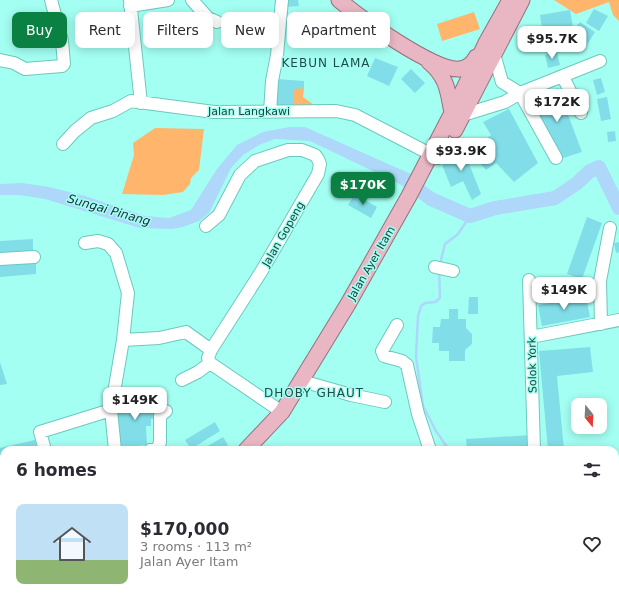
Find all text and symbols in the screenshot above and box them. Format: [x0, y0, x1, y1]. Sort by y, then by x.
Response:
chip: Buy [12, 12, 67, 48]
chip: Rent [75, 12, 135, 48]
chip: Filters [143, 12, 213, 48]
chip: New [221, 12, 279, 48]
chip: Apartment [287, 12, 390, 48]
pin: $95.7K [519, 26, 585, 60]
text: $95.7K [526, 31, 578, 46]
district label: KEBUN LAMA [282, 56, 371, 70]
pin: $172K [529, 89, 585, 123]
text: $172K [534, 94, 580, 109]
street label: Jalan Langkawi [207, 105, 290, 118]
pin: $93.9K [428, 138, 494, 172]
text: $93.9K [435, 143, 487, 158]
pin: $170K [335, 172, 391, 206]
text: $170K [340, 177, 386, 192]
water label: Sungai Pinang [66, 191, 152, 229]
street label: Jalan Gopeng [259, 199, 307, 270]
street label: Jalan Ayer Itam [344, 224, 398, 303]
pin: $149K [536, 277, 592, 311]
text: $149K [541, 282, 587, 297]
street label: Solok York [525, 336, 539, 393]
district label: DHOBY GHAUT [264, 386, 364, 400]
pin: $149K [107, 387, 163, 421]
text: $149K [112, 392, 158, 407]
north arrow [571, 398, 607, 434]
map controls [571, 398, 607, 434]
icon: filters [581, 459, 603, 481]
text: 6 homes [16, 460, 97, 480]
text: $170,000 [140, 519, 229, 539]
icon: home [48, 520, 96, 568]
icon: heart [581, 533, 603, 555]
text: 3 rooms · 113 m² [140, 539, 252, 554]
text: Jalan Ayer Itam [140, 554, 239, 569]

